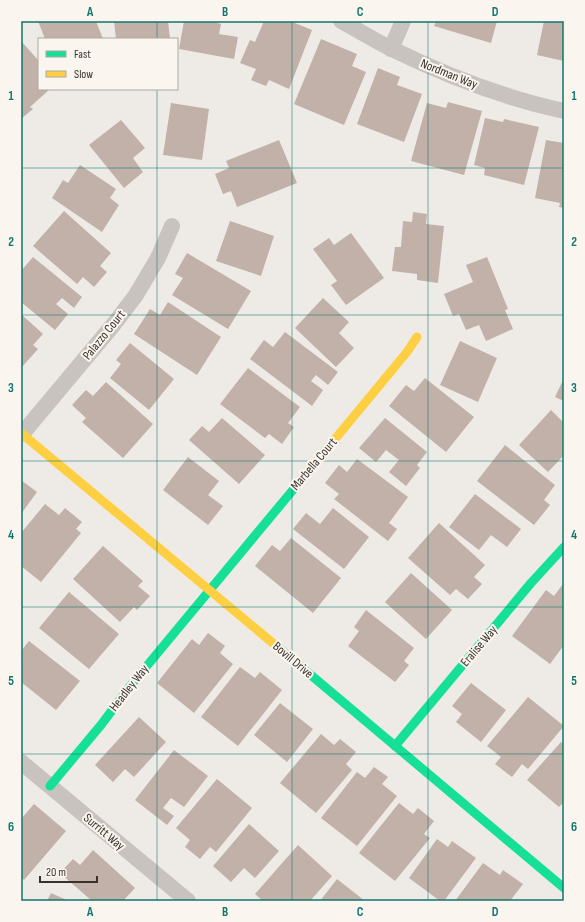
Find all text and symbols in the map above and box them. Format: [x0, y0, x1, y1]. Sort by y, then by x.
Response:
text: A [86, 4, 94, 20]
text: B [222, 4, 228, 20]
text: C [357, 4, 364, 20]
text: D [492, 4, 499, 20]
legend [38, 38, 178, 90]
text: Fast [74, 47, 91, 62]
street label: Nordman Way [418, 55, 480, 93]
text: Slow [74, 67, 93, 82]
text: 1 [8, 88, 14, 104]
text: 1 [571, 88, 577, 104]
text: 2 [8, 234, 14, 250]
text: 2 [571, 234, 577, 250]
street label: Palazzo Court [79, 307, 129, 363]
text: 3 [8, 380, 14, 396]
text: 3 [571, 380, 577, 396]
street label: Marbella Court [287, 434, 341, 494]
text: 4 [8, 527, 14, 543]
text: 4 [571, 527, 577, 543]
street label: Eralise Way [457, 622, 501, 670]
street label: Bovill Drive [269, 638, 317, 682]
street label: Headley Way [106, 661, 152, 715]
text: 5 [8, 673, 14, 689]
text: 5 [571, 673, 577, 689]
street label: Surritt Way [80, 810, 128, 854]
text: 6 [8, 819, 14, 835]
text: 6 [571, 819, 577, 835]
scale bar [40, 858, 97, 884]
text: 20 m [46, 865, 66, 880]
text: A [86, 904, 94, 920]
text: B [222, 904, 228, 920]
text: C [357, 904, 364, 920]
text: D [492, 904, 499, 920]

